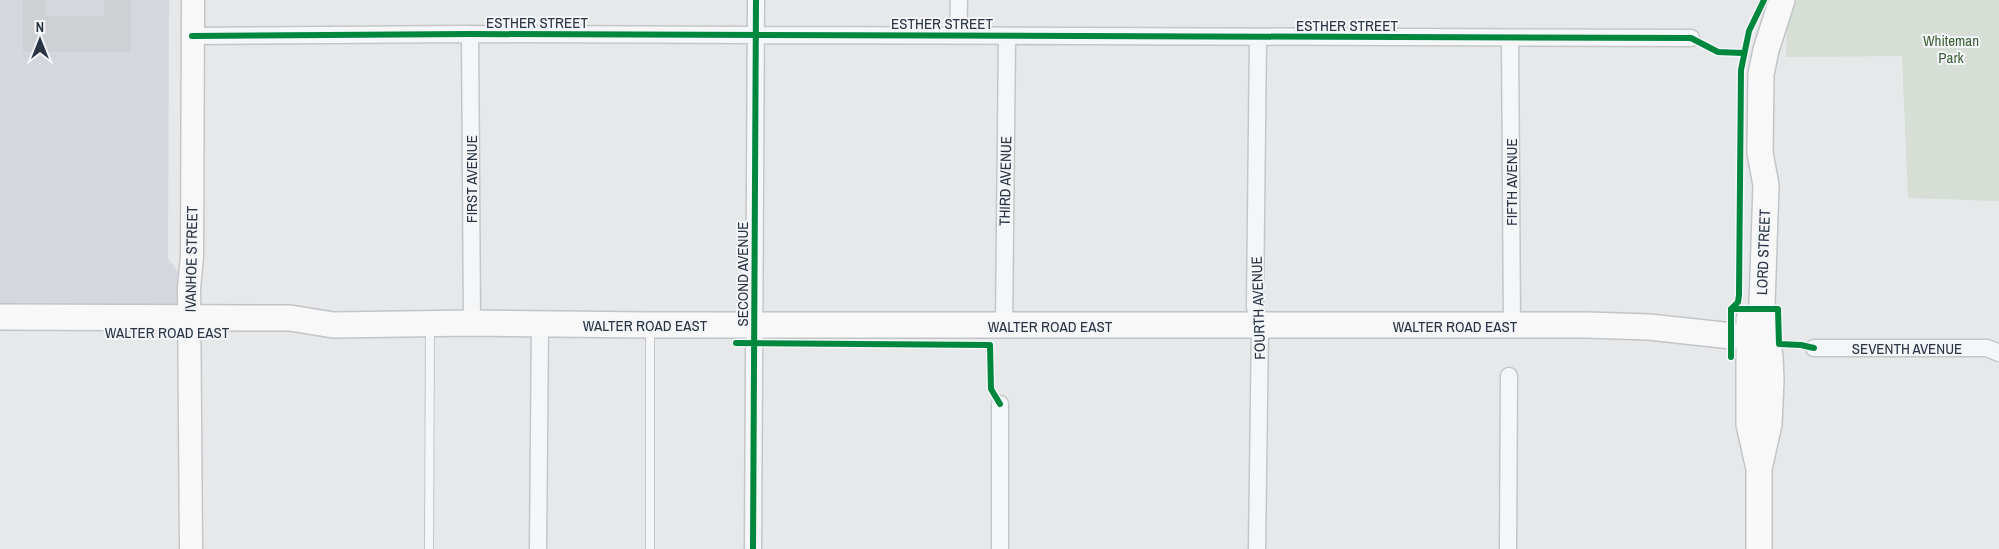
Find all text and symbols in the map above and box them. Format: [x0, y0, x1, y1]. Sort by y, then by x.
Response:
street label: ESTHER STREET [486, 12, 588, 33]
street label: ESTHER STREET [891, 13, 993, 34]
north arrow [15, 15, 65, 65]
street label: ESTHER STREET [1296, 15, 1398, 36]
text: N [36, 18, 44, 36]
park label: Whiteman Park [1923, 30, 1979, 68]
street label: FIRST AVENUE [461, 135, 482, 223]
street label: THIRD AVENUE [994, 136, 1016, 226]
street label: FIFTH AVENUE [1501, 138, 1522, 226]
street label: IVANHOE STREET [180, 205, 202, 312]
street label: LORD STREET [1751, 208, 1775, 295]
street label: SECOND AVENUE [732, 221, 753, 327]
street label: FOURTH AVENUE [1246, 256, 1270, 360]
street label: WALTER ROAD EAST [583, 315, 708, 336]
street label: WALTER ROAD EAST [988, 316, 1113, 337]
street label: WALTER ROAD EAST [1393, 316, 1518, 337]
street label: WALTER ROAD EAST [105, 322, 230, 343]
street label: SEVENTH AVENUE [1852, 338, 1962, 359]

